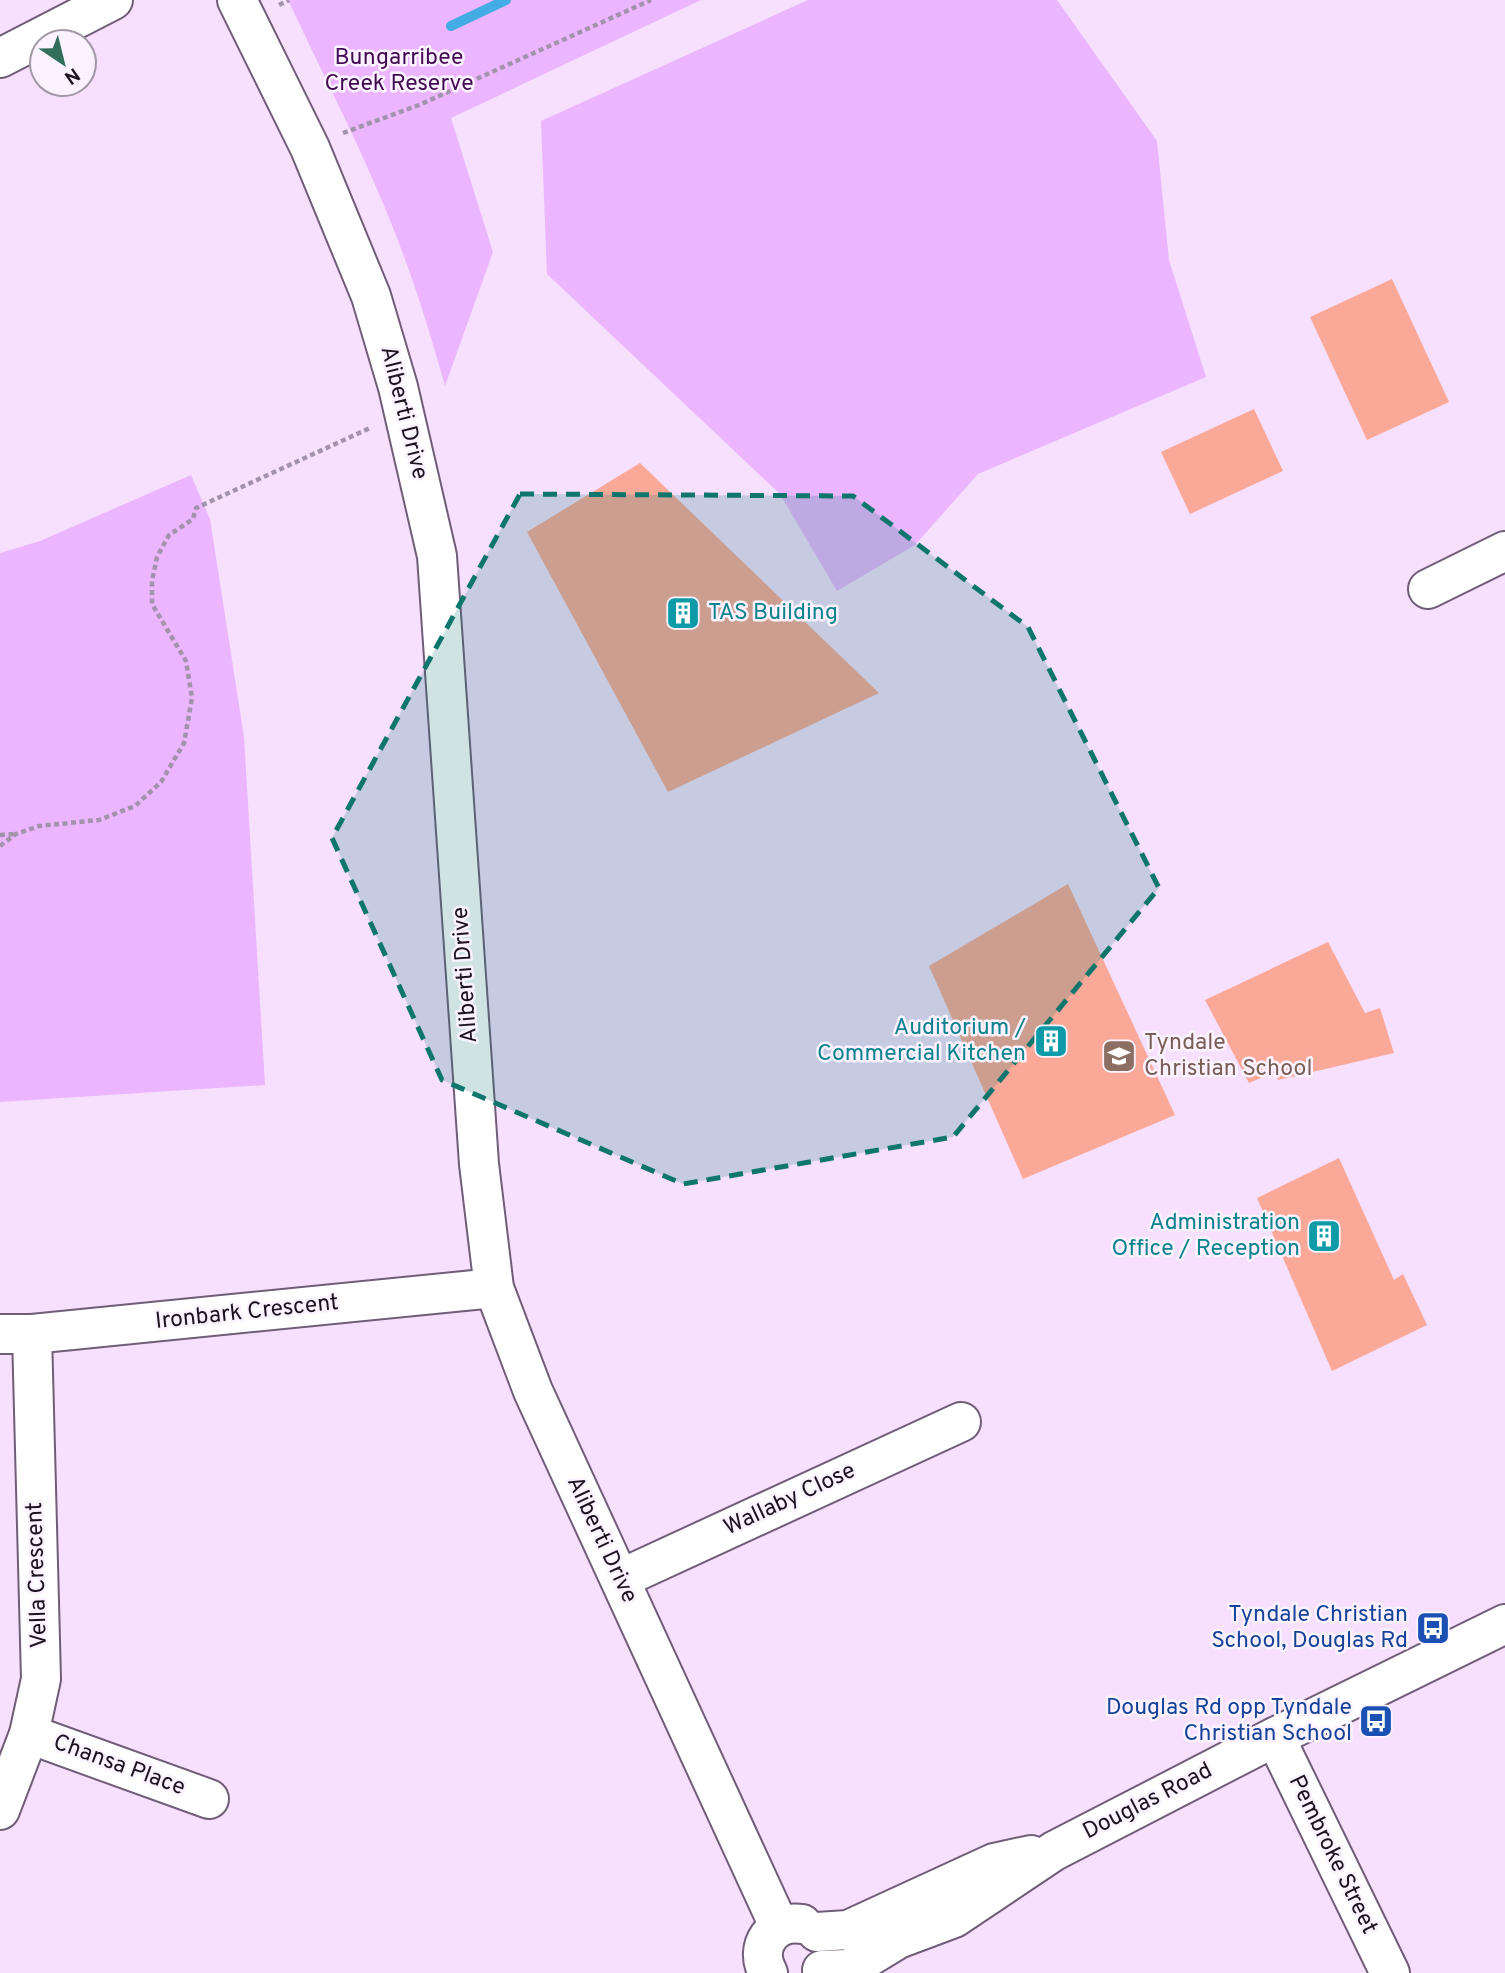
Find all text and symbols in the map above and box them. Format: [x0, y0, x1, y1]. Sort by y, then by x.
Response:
north arrow [28, 28, 98, 98]
park label: Bungarribee Creek Reserve [324, 44, 474, 99]
text: N [59, 62, 84, 89]
street label: Aliberti Drive [372, 343, 434, 483]
building icon: TAS Building [664, 594, 702, 632]
place label: TAS Building [708, 599, 838, 628]
street label: Aliberti Drive [447, 906, 485, 1044]
place label: Auditorium / Commercial Kitchen [817, 1014, 1026, 1069]
building icon: Auditorium / Commercial Kitchen [1032, 1022, 1070, 1060]
place label: Tyndale Christian School [1144, 1029, 1312, 1084]
school or university icon: Tyndale Christian School [1100, 1037, 1138, 1075]
place label: Administration Office / Reception [1111, 1209, 1300, 1264]
building icon: Administration Office / Reception [1305, 1217, 1343, 1255]
street label: Ironbark Crescent [154, 1289, 340, 1337]
street label: Wallaby Close [720, 1457, 860, 1543]
street label: Aliberti Drive [559, 1472, 643, 1608]
street label: Vella Crescent [21, 1501, 55, 1649]
place label: Tyndale Christian School, Douglas Rd [1211, 1601, 1408, 1656]
bus stop icon: Tyndale Christian School, Douglas Rd [1414, 1609, 1452, 1647]
place label: Douglas Rd opp Tyndale Christian School [1106, 1694, 1352, 1749]
bus stop icon: Douglas Rd opp Tyndale Christian School [1357, 1702, 1395, 1740]
street label: Chansa Place [49, 1729, 189, 1803]
street label: Douglas Road [1078, 1757, 1218, 1847]
street label: Pembroke Street [1281, 1771, 1383, 1939]

